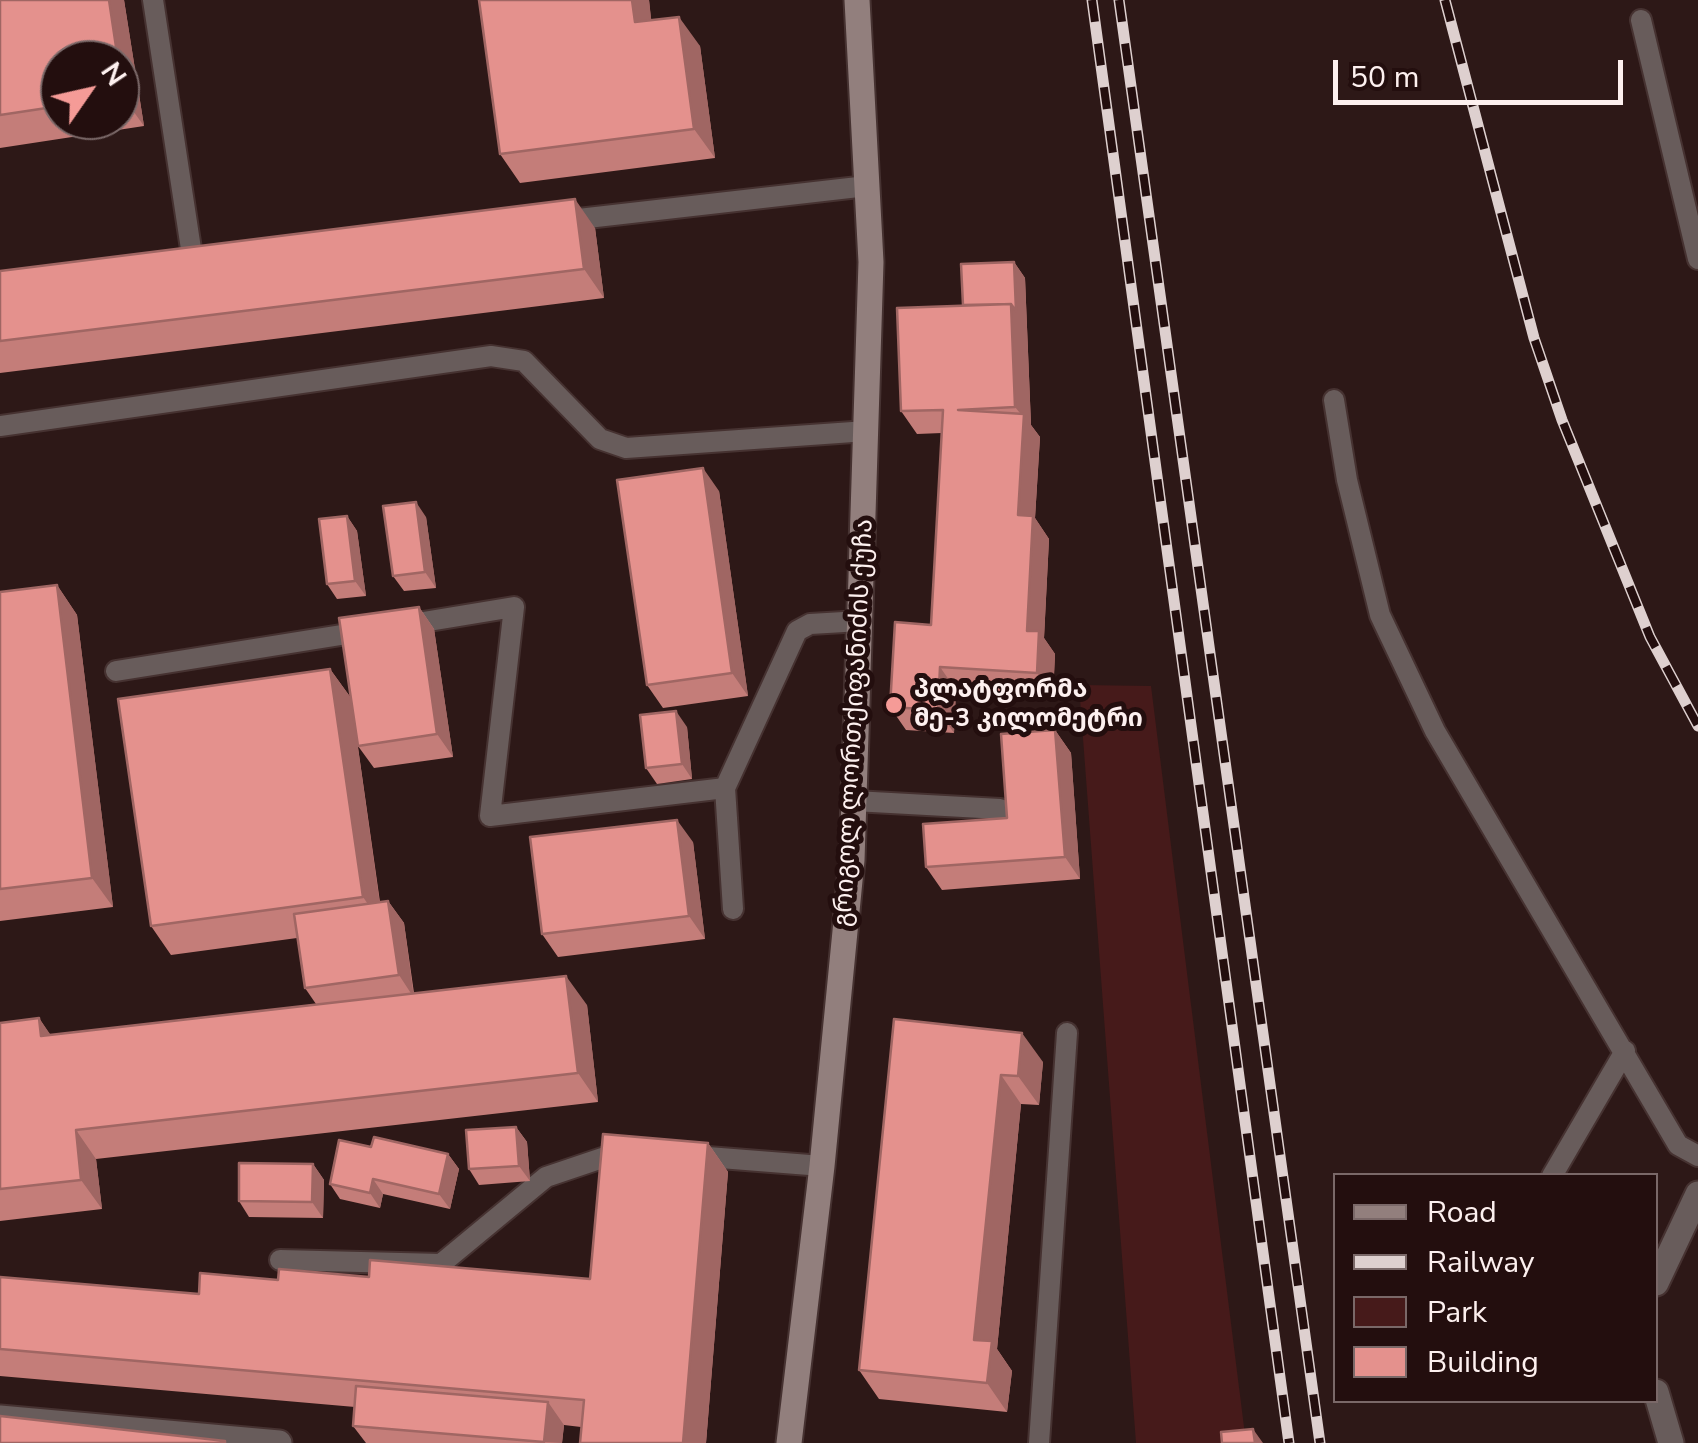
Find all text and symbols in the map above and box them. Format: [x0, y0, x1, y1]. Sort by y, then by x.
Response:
north arrow [40, 40, 140, 140]
scale bar [1338, 40, 1628, 102]
text: N [92, 55, 135, 94]
text: 50 m [1350, 57, 1419, 98]
street label: გრიგოლ ლორთქიფანიძის ქუჩა [829, 518, 881, 928]
place label: პლატფორმა მე-3 კილომეტრი [914, 676, 1143, 735]
marker: პლატფორმა მე-3 კილომეტრი [883, 694, 905, 716]
legend [1333, 1173, 1658, 1403]
text: Road [1427, 1192, 1497, 1233]
text: Railway [1427, 1242, 1535, 1283]
text: Park [1427, 1292, 1487, 1333]
text: Building [1427, 1342, 1539, 1383]

